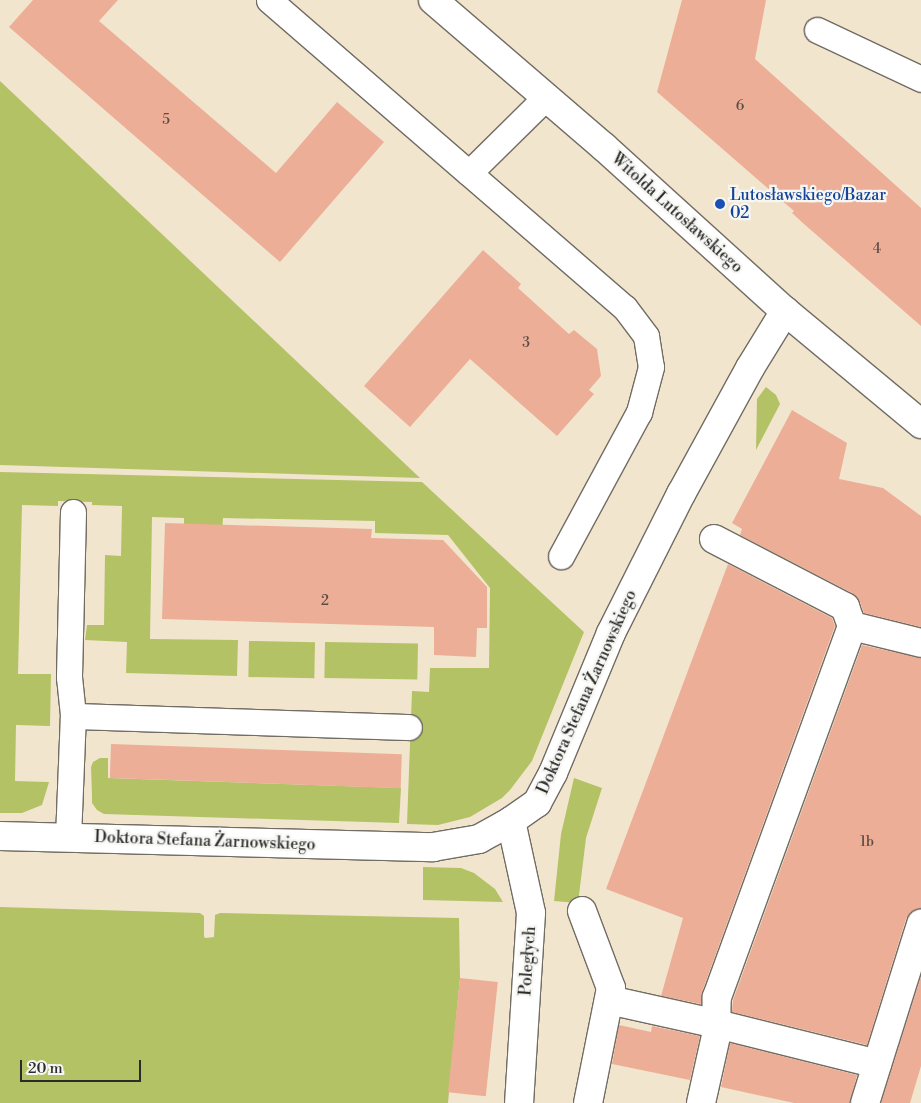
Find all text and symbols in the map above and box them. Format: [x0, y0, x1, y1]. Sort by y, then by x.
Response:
house number: 6 [736, 98, 744, 114]
house number: 5 [162, 112, 170, 128]
street label: Witolda Lutosławskiego [607, 149, 747, 277]
place label: Lutosławskiego/Bazar 02 [730, 185, 886, 223]
marker: Lutosławskiego/Bazar 02 [714, 198, 726, 210]
house number: 4 [873, 241, 881, 257]
house number: 3 [522, 335, 530, 351]
street label: Doktora Stefana Żarnowskiego [533, 587, 641, 797]
house number: 2 [321, 593, 329, 609]
street label: Doktora Stefana Żarnowskiego [94, 828, 316, 854]
house number: 1b [860, 834, 874, 850]
street label: Poległych [516, 926, 540, 996]
scale bar [22, 1050, 144, 1082]
text: 20 m [28, 1059, 63, 1078]

